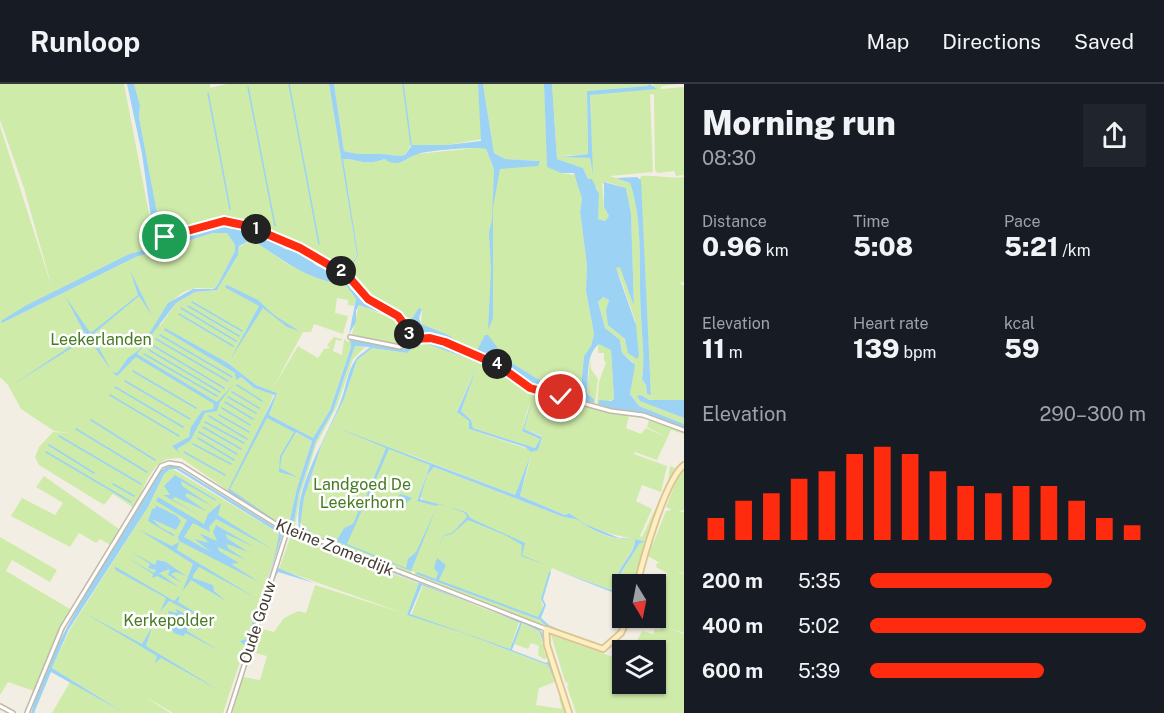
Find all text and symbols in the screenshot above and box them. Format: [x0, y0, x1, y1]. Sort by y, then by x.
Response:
text: Runloop [30, 25, 140, 58]
text: Map [867, 29, 909, 54]
text: Directions [942, 29, 1041, 54]
text: Saved [1074, 29, 1134, 54]
text: Morning run [702, 104, 896, 142]
button: share [1083, 104, 1146, 167]
text: 08:30 [702, 146, 756, 170]
pin [139, 211, 190, 262]
text: Distance [702, 212, 767, 231]
text: Time [853, 212, 889, 231]
text: Pace [1004, 212, 1041, 231]
pin: 1 [241, 214, 271, 244]
text: 1 [253, 219, 259, 238]
icon: arrive [148, 220, 181, 253]
text: 0.96 [702, 231, 762, 262]
text: 5:08 [853, 231, 913, 262]
text: 5:21 [1004, 231, 1058, 262]
text: km [762, 241, 789, 260]
text: /km [1058, 241, 1091, 260]
pin: 2 [326, 256, 356, 286]
text: 2 [336, 261, 346, 280]
text: Elevation [702, 314, 770, 333]
text: Heart rate [853, 314, 929, 333]
text: kcal [1004, 314, 1035, 333]
pin: 3 [394, 319, 424, 349]
text: 3 [404, 324, 414, 343]
park label: Leekerlanden [50, 330, 152, 349]
text: 11 [702, 333, 725, 364]
text: 139 [853, 333, 900, 364]
text: 59 [1004, 333, 1040, 364]
text: m [725, 343, 743, 362]
text: bpm [900, 343, 936, 362]
pin: 4 [482, 349, 512, 379]
text: 4 [492, 354, 502, 373]
pin [535, 371, 586, 422]
icon: check [544, 380, 577, 413]
text: Elevation [702, 402, 787, 426]
text: 290–300 m [1039, 402, 1146, 426]
park label: Landgoed De Leekerhorn [313, 475, 411, 512]
street label: Kleine Zomerdijk [273, 515, 397, 580]
text: 200 m [702, 569, 763, 593]
text: 5:35 [798, 569, 841, 593]
north arrow [612, 574, 666, 628]
map controls [612, 574, 666, 694]
street label: Oude Gouw [235, 578, 280, 666]
park label: Kerkepolder [123, 611, 215, 630]
text: 400 m [702, 614, 763, 638]
text: 5:02 [798, 614, 839, 638]
button: layers [612, 640, 666, 694]
text: 600 m [702, 659, 763, 683]
text: 5:39 [798, 659, 840, 683]

